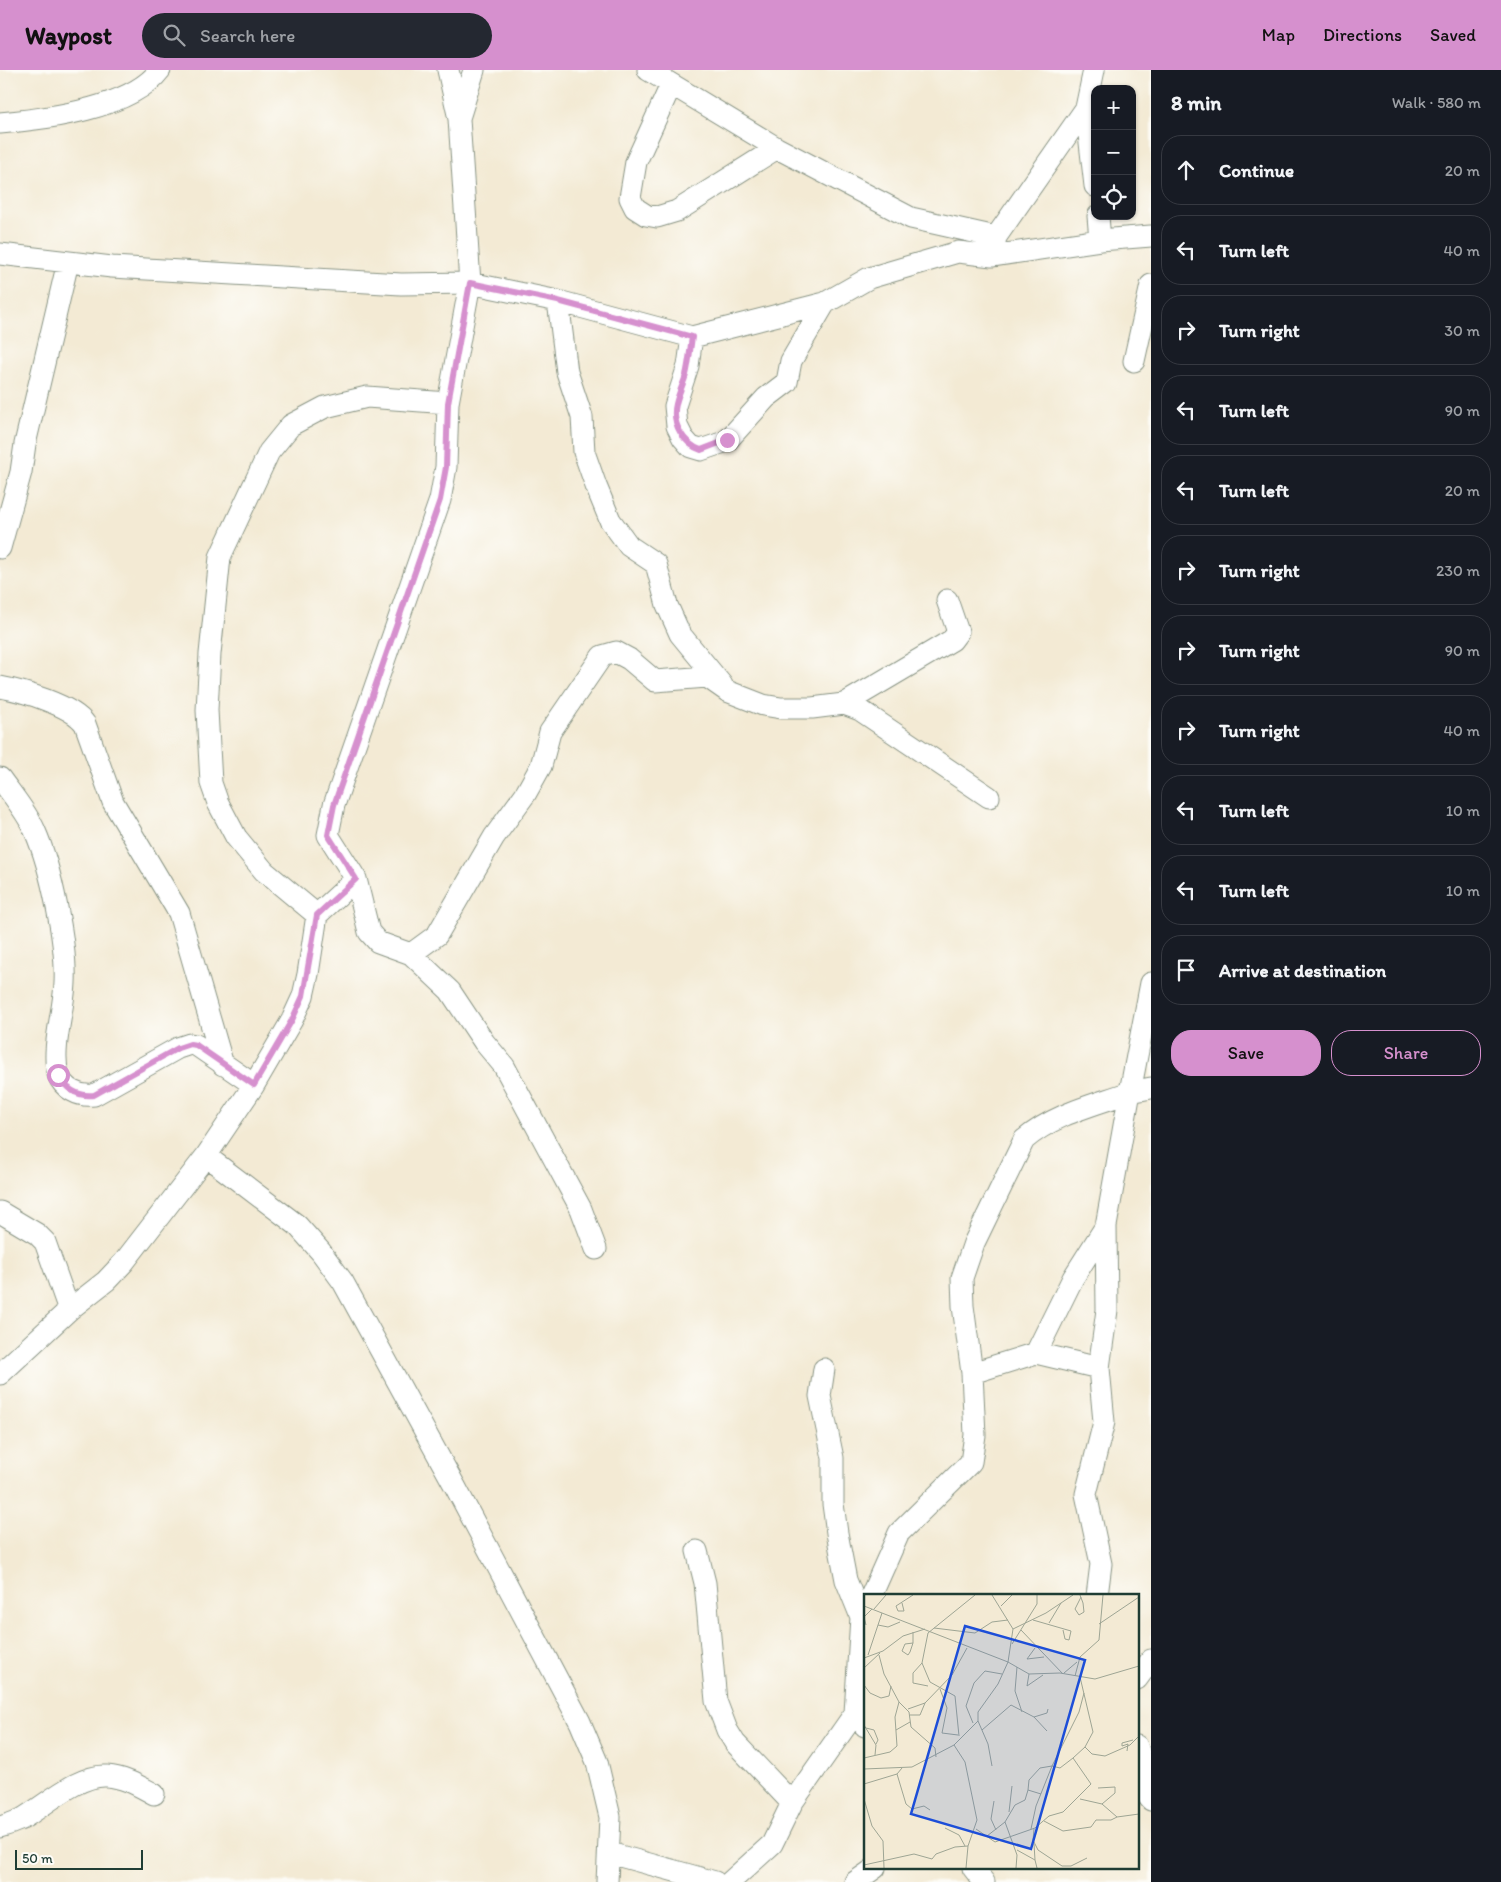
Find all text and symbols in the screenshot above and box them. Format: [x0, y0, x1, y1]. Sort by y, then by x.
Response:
search box [142, 13, 492, 58]
text: Waypost [25, 21, 112, 50]
icon: search [160, 21, 188, 49]
text: Search here [200, 24, 295, 47]
text: Map [1262, 24, 1295, 46]
text: Directions [1323, 24, 1402, 46]
text: Saved [1430, 24, 1476, 46]
map controls [1091, 85, 1136, 220]
button: + [1091, 85, 1136, 130]
text: 8 min [1171, 90, 1221, 115]
text: Walk · 580 m [1392, 93, 1481, 112]
button: − [1091, 130, 1136, 175]
icon: ahead [1172, 156, 1200, 184]
text: Continue [1219, 159, 1294, 182]
text: 20 m [1445, 161, 1480, 180]
button: locate [1091, 175, 1136, 220]
icon: left [1172, 236, 1200, 264]
text: Turn left [1219, 239, 1289, 262]
text: 40 m [1443, 241, 1480, 260]
icon: right [1172, 316, 1200, 344]
text: Turn right [1219, 319, 1300, 342]
text: 30 m [1444, 321, 1480, 340]
icon: left [1172, 396, 1200, 424]
text: Turn left [1219, 399, 1289, 422]
text: 90 m [1445, 401, 1480, 420]
route end [716, 429, 739, 452]
icon: left [1172, 476, 1200, 504]
text: Turn left [1219, 479, 1289, 502]
text: 20 m [1445, 481, 1480, 500]
icon: right [1172, 556, 1200, 584]
text: Turn right [1219, 559, 1300, 582]
text: 230 m [1436, 561, 1480, 580]
icon: right [1172, 636, 1200, 664]
text: Turn right [1219, 639, 1300, 662]
text: 90 m [1445, 641, 1480, 660]
icon: right [1172, 716, 1200, 744]
text: Turn right [1219, 719, 1300, 742]
text: 40 m [1443, 721, 1480, 740]
icon: left [1172, 796, 1200, 824]
text: Turn left [1219, 799, 1289, 822]
text: 10 m [1446, 801, 1480, 820]
icon: left [1172, 876, 1200, 904]
text: Turn left [1219, 879, 1289, 902]
text: 10 m [1446, 881, 1480, 900]
icon: arrive [1172, 956, 1200, 984]
text: Arrive at destination [1219, 959, 1386, 982]
button: Save [1171, 1030, 1321, 1076]
button: Share [1331, 1030, 1481, 1076]
route start [47, 1064, 70, 1087]
inset map [864, 1594, 1138, 1870]
scale bar [15, 1847, 142, 1870]
text: 50 m [22, 1850, 53, 1867]

